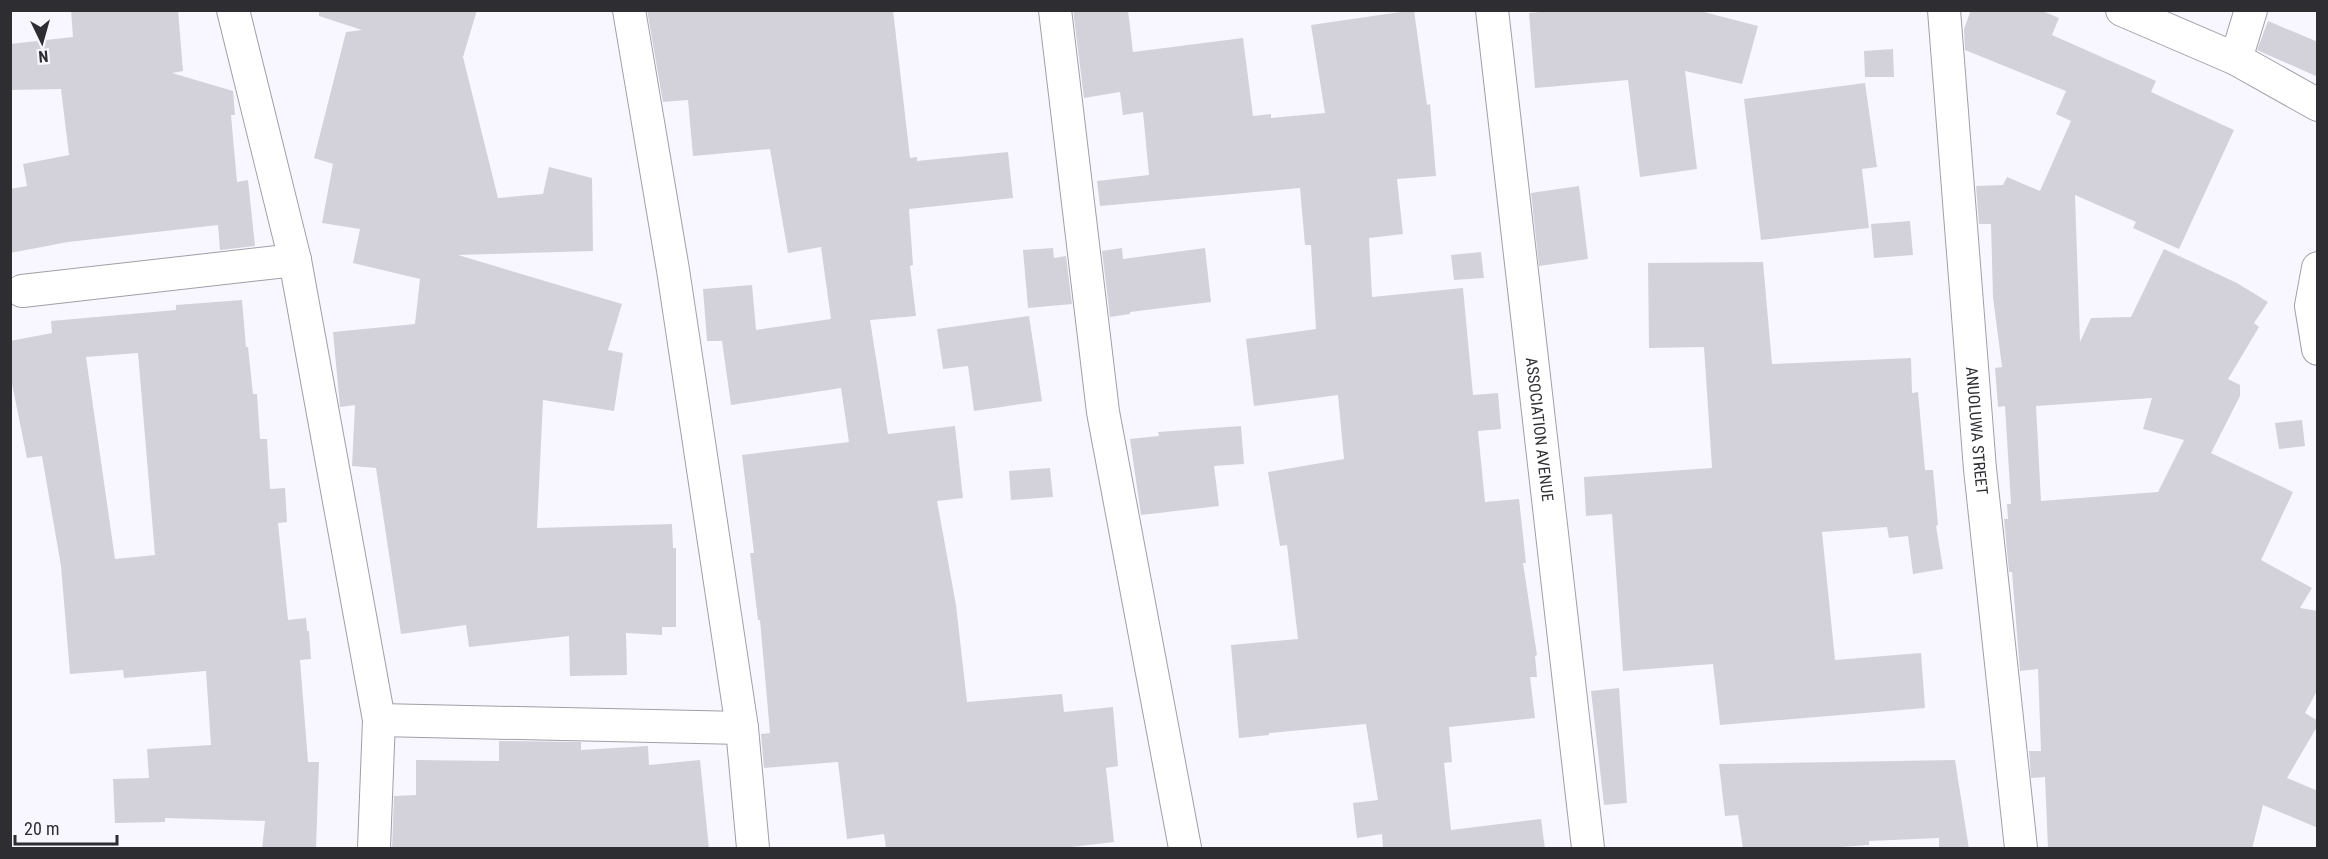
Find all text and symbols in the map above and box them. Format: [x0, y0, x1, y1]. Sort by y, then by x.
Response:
north arrow [12, 12, 72, 72]
text: N [38, 47, 49, 66]
street label: ASSOCIATION AVENUE [1522, 356, 1558, 502]
street label: ANUOLUWA STREET [1963, 366, 1992, 496]
scale bar [15, 808, 117, 846]
text: 20 m [24, 818, 59, 839]

